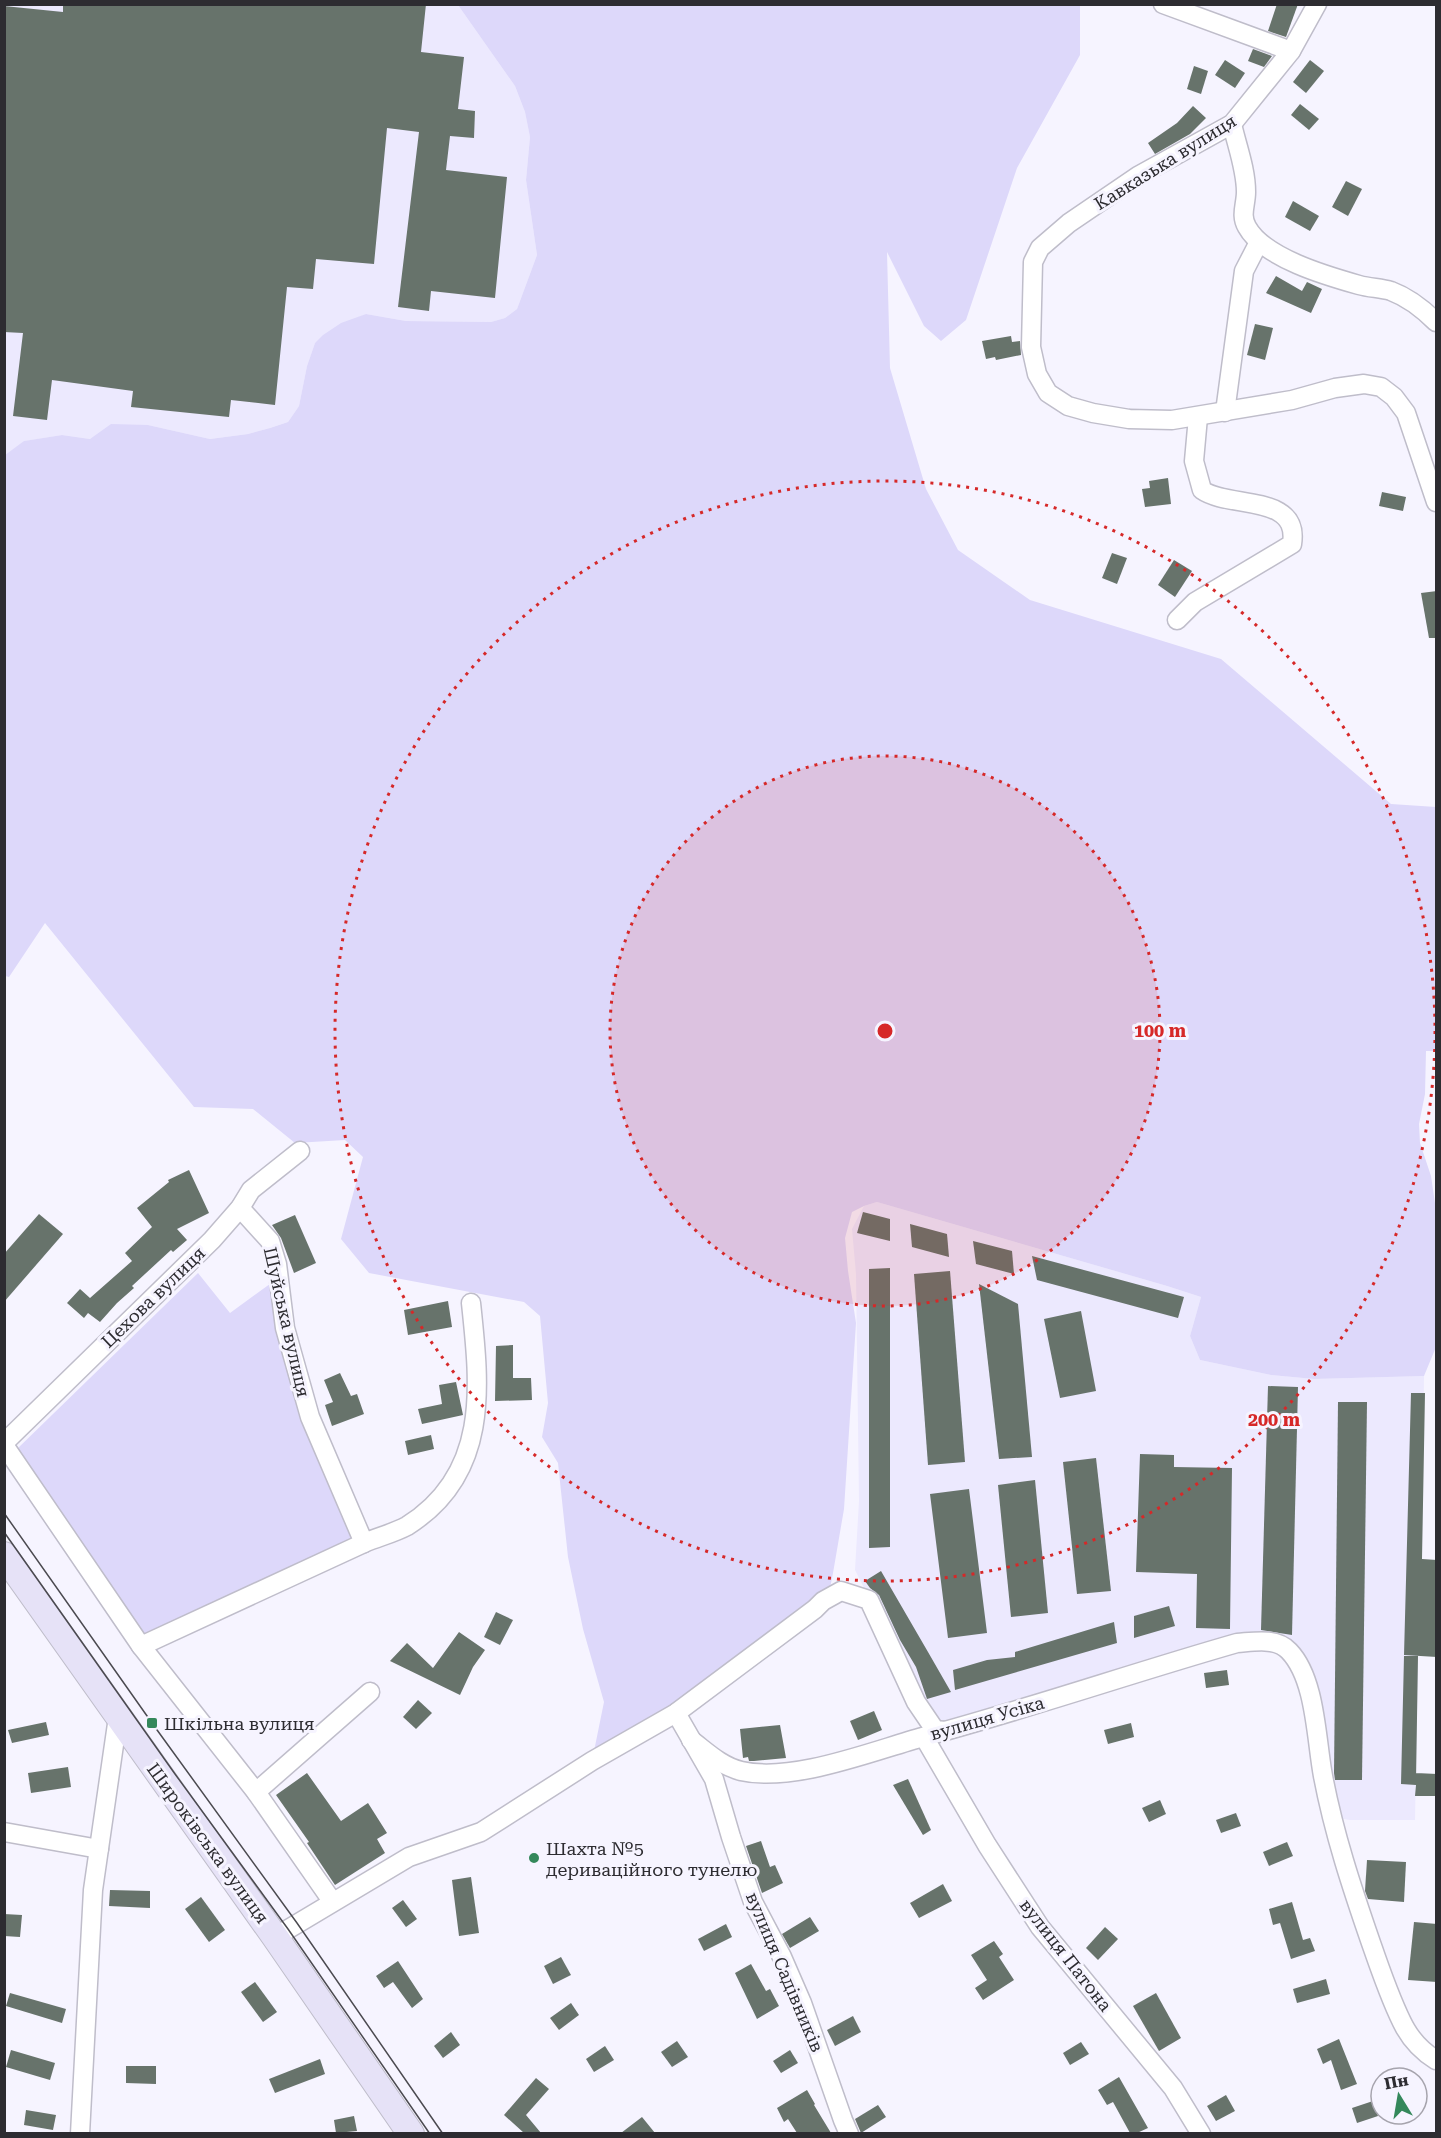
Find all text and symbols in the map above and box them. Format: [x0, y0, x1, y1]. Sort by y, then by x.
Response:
street label: Кавказька вулиця [1090, 110, 1240, 214]
text: 100 m [1134, 1020, 1187, 1041]
centre of rings [875, 1021, 895, 1041]
street label: Цехова вулиця [97, 1242, 209, 1352]
street label: Шуйська вулиця [260, 1245, 314, 1399]
text: 200 m [1248, 1409, 1301, 1430]
street label: вулиця Усіка [928, 1692, 1047, 1744]
place label: Шкільна вулиця [164, 1713, 314, 1734]
marker: Шкільна вулиця [145, 1716, 159, 1730]
street label: Широківська вулиця [143, 1759, 273, 1927]
place label: Шахта №5 дериваційного тунелю [546, 1838, 757, 1880]
marker: Шахта №5 дериваційного тунелю [527, 1851, 541, 1865]
street label: вулиця Садівників [742, 1889, 828, 2055]
street label: вулиця Патона [1016, 1895, 1117, 2016]
north arrow [1369, 2066, 1429, 2126]
text: Пн [1383, 2070, 1410, 2093]

